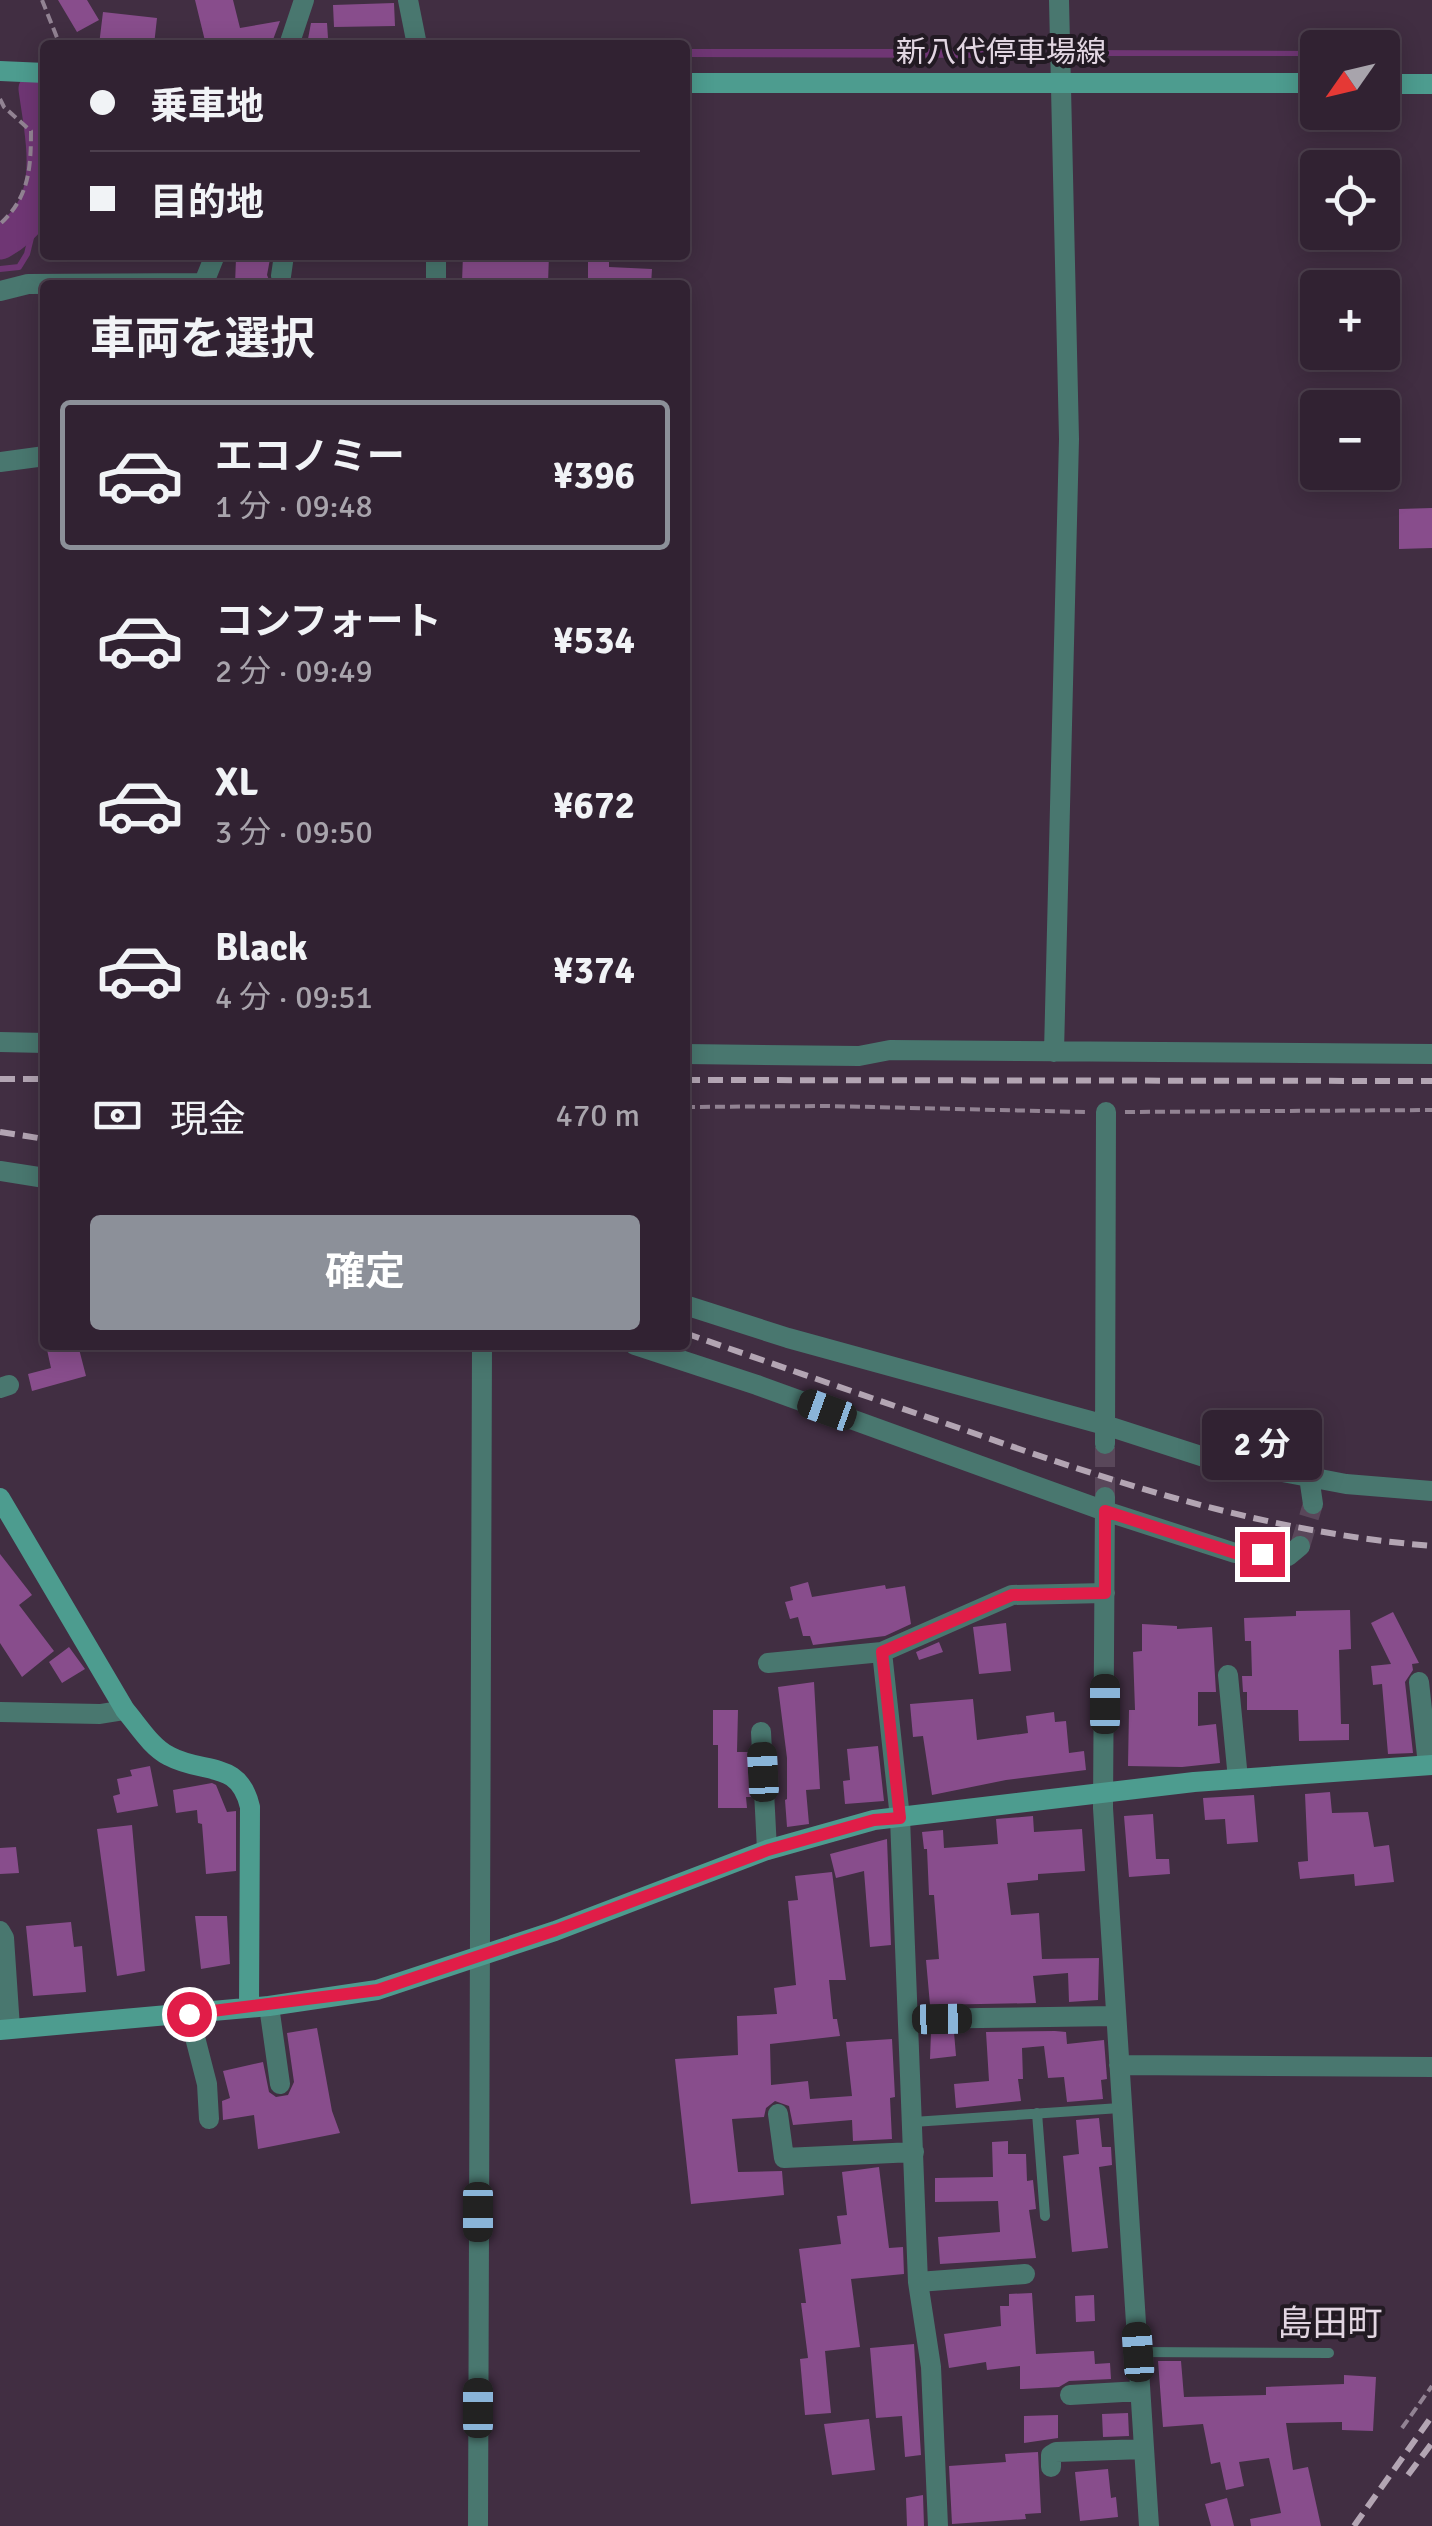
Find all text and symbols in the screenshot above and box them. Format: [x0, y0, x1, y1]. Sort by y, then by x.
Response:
north arrow [1300, 30, 1400, 130]
map controls [1300, 30, 1400, 490]
street label: 新八代停車場線 [896, 34, 1106, 71]
text: 乗車地 [150, 83, 264, 130]
button: locate [1300, 150, 1400, 250]
text: 目的地 [150, 179, 264, 226]
button: + [1300, 270, 1400, 370]
text: 車両を選択 [90, 312, 315, 367]
button: − [1300, 390, 1400, 490]
icon: car [95, 430, 185, 520]
text: エコノミー [215, 433, 405, 480]
text: ¥396 [553, 452, 635, 499]
text: 1 分 · 09:48 [215, 487, 373, 526]
icon: car [95, 595, 185, 685]
text: コンフォート [215, 598, 442, 645]
text: ¥534 [553, 617, 635, 664]
text: 2 分 · 09:49 [215, 652, 373, 691]
text: XL [215, 759, 258, 806]
icon: car [95, 760, 185, 850]
text: ¥672 [553, 782, 635, 829]
text: 3 分 · 09:50 [215, 813, 373, 852]
text: Black [215, 924, 308, 971]
icon: car [95, 925, 185, 1015]
text: ¥374 [553, 947, 635, 994]
text: 4 分 · 09:51 [215, 978, 373, 1017]
icon: cash [90, 1088, 145, 1143]
text: 現金 [170, 1096, 246, 1143]
text: 470 m [556, 1096, 640, 1135]
button: 確定 [90, 1215, 640, 1330]
car [794, 1386, 860, 1434]
callout: 2 分 [1202, 1409, 1322, 1479]
text: 2 分 [1234, 1425, 1290, 1464]
route end [1240, 1532, 1285, 1577]
car [1090, 1674, 1120, 1734]
car [746, 1741, 780, 1803]
route start [167, 1992, 212, 2037]
car [912, 2003, 972, 2035]
car [463, 2182, 493, 2242]
district label: 島田町 [1277, 2302, 1383, 2345]
car [1121, 2321, 1155, 2383]
car [463, 2378, 493, 2438]

